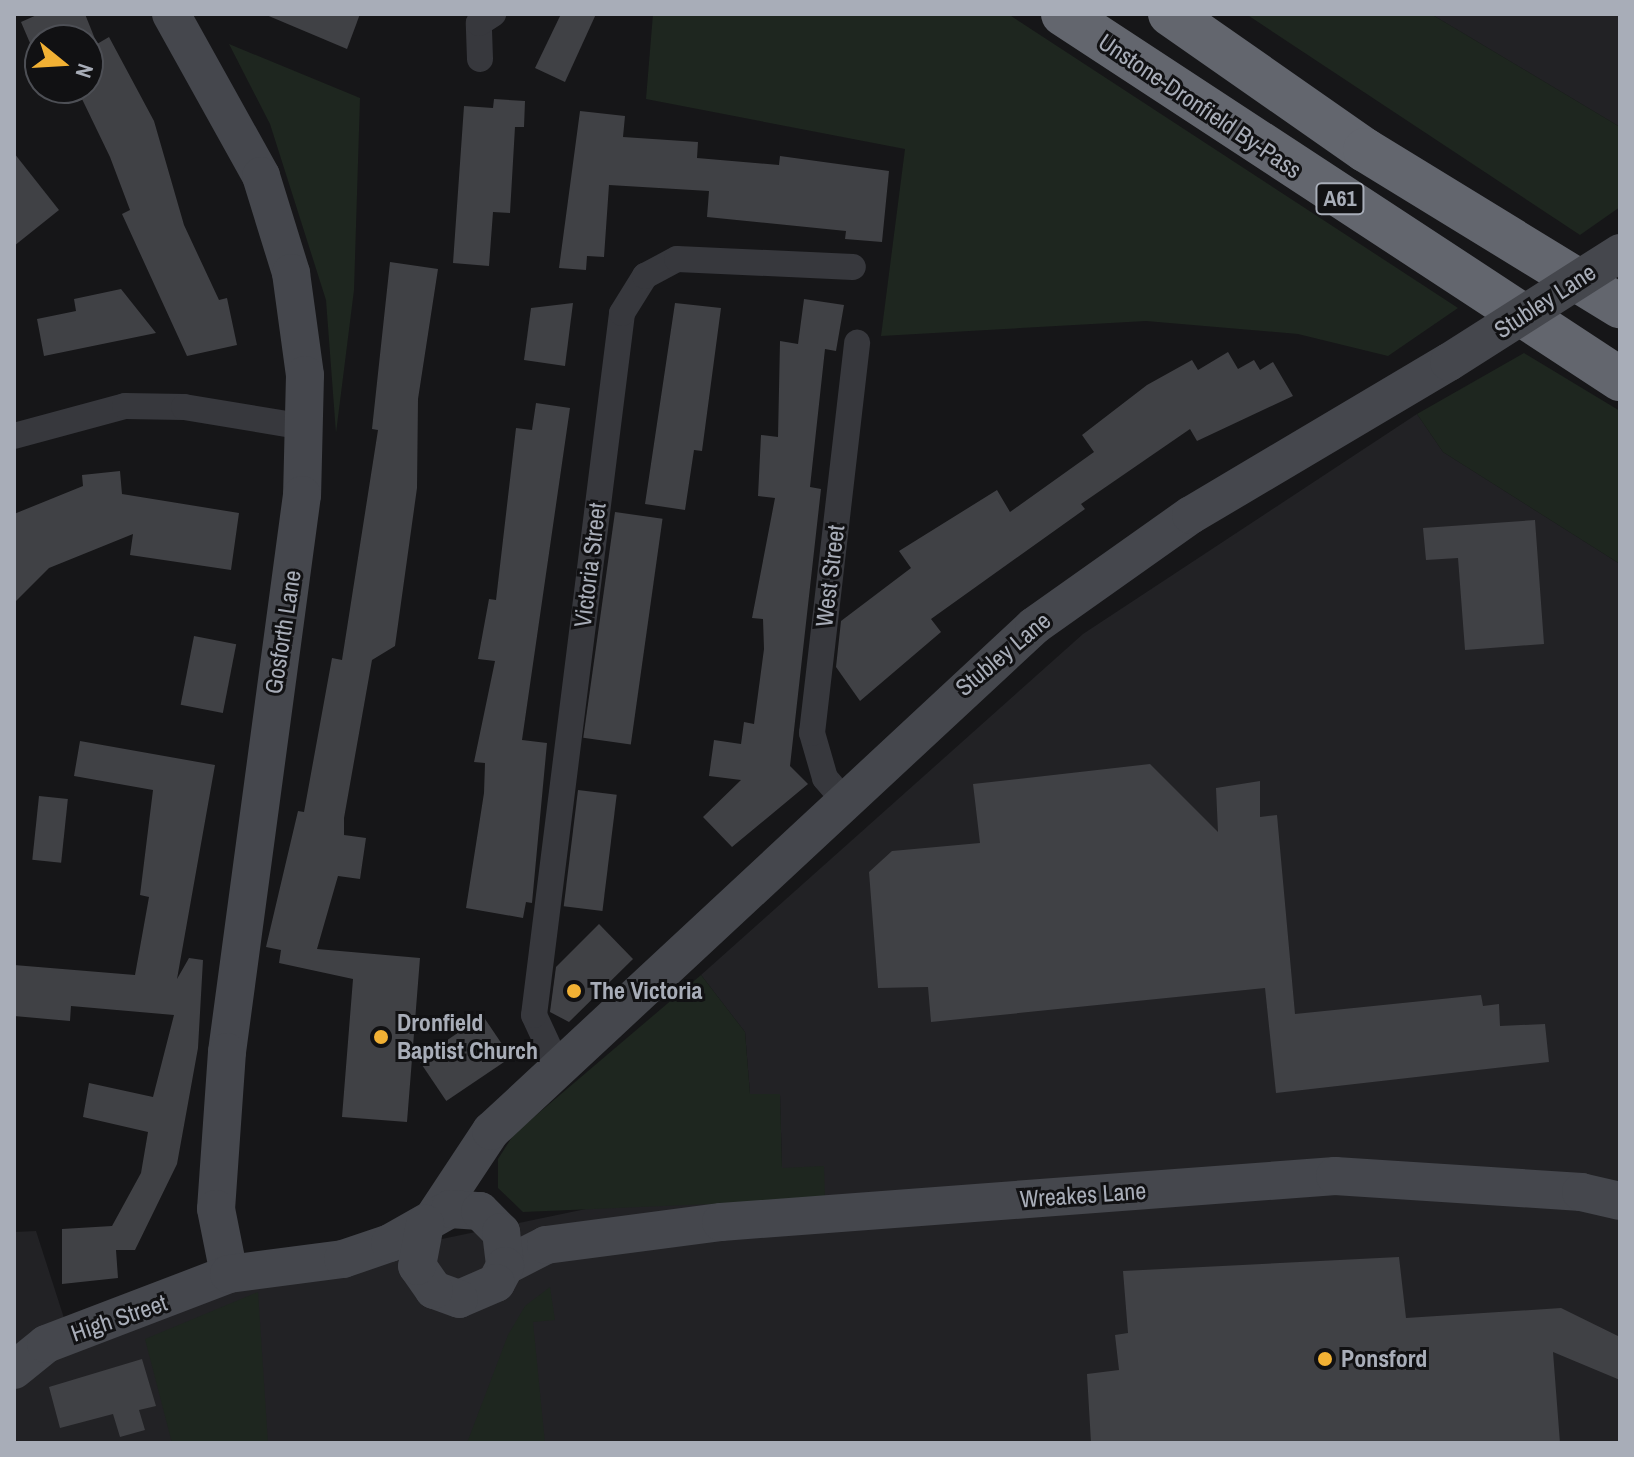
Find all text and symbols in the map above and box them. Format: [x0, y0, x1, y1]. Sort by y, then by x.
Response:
north arrow [24, 24, 104, 104]
street label: Unstone-Dronfield By-Pass [1093, 27, 1307, 185]
text: N [69, 60, 101, 82]
road number: A61 [1314, 181, 1366, 217]
street label: Stubley Lane [1489, 258, 1601, 344]
street label: Victoria Street [568, 501, 612, 629]
street label: West Street [809, 523, 851, 629]
street label: Gosforth Lane [259, 568, 307, 696]
street label: Stubley Lane [950, 606, 1056, 702]
place label: The Victoria [590, 977, 702, 1005]
marker: The Victoria [565, 982, 583, 1000]
place label: Dronfield Baptist Church [397, 1009, 538, 1065]
marker: Dronfield Baptist Church [372, 1028, 390, 1046]
street label: Wreakes Lane [1019, 1176, 1147, 1214]
street label: High Street [67, 1288, 171, 1348]
place label: Ponsford [1341, 1345, 1427, 1373]
marker: Ponsford [1316, 1350, 1334, 1368]

